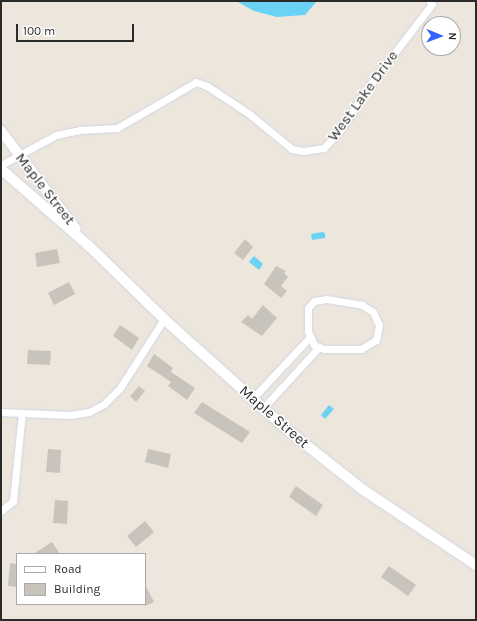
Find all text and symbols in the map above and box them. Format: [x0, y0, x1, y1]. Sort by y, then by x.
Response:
scale bar [18, 16, 136, 42]
north arrow [421, 16, 461, 56]
text: 100 m [23, 24, 55, 38]
text: N [446, 32, 459, 40]
street label: West Lake Drive [324, 47, 402, 145]
street label: Maple Street [11, 149, 79, 229]
street label: Maple Street [236, 382, 312, 452]
legend [16, 553, 146, 605]
text: Road [54, 562, 82, 576]
text: Building [54, 582, 100, 596]

